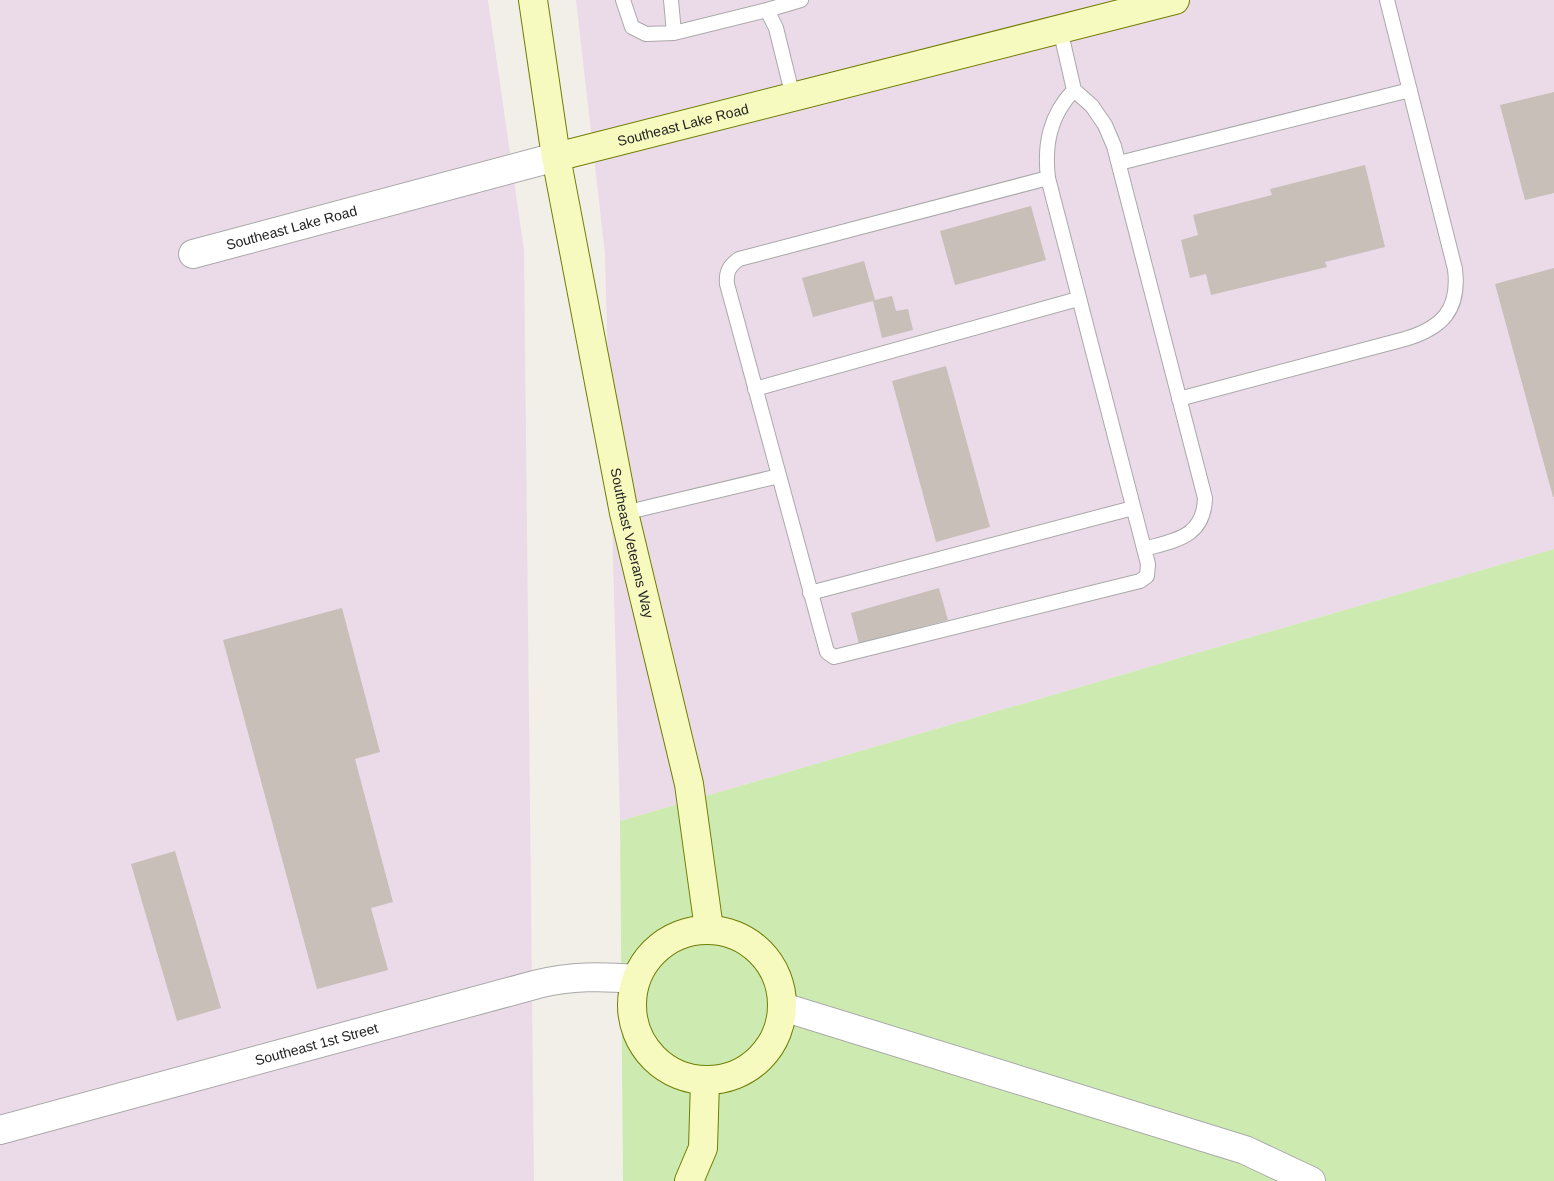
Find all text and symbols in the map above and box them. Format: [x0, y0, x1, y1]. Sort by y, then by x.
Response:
street label: Southeast Lake Road [616, 100, 750, 149]
street label: Southeast Lake Road [224, 203, 359, 253]
street label: Southeast Veterans Way [608, 466, 657, 620]
street label: Southeast 1st Street [253, 1020, 380, 1068]

